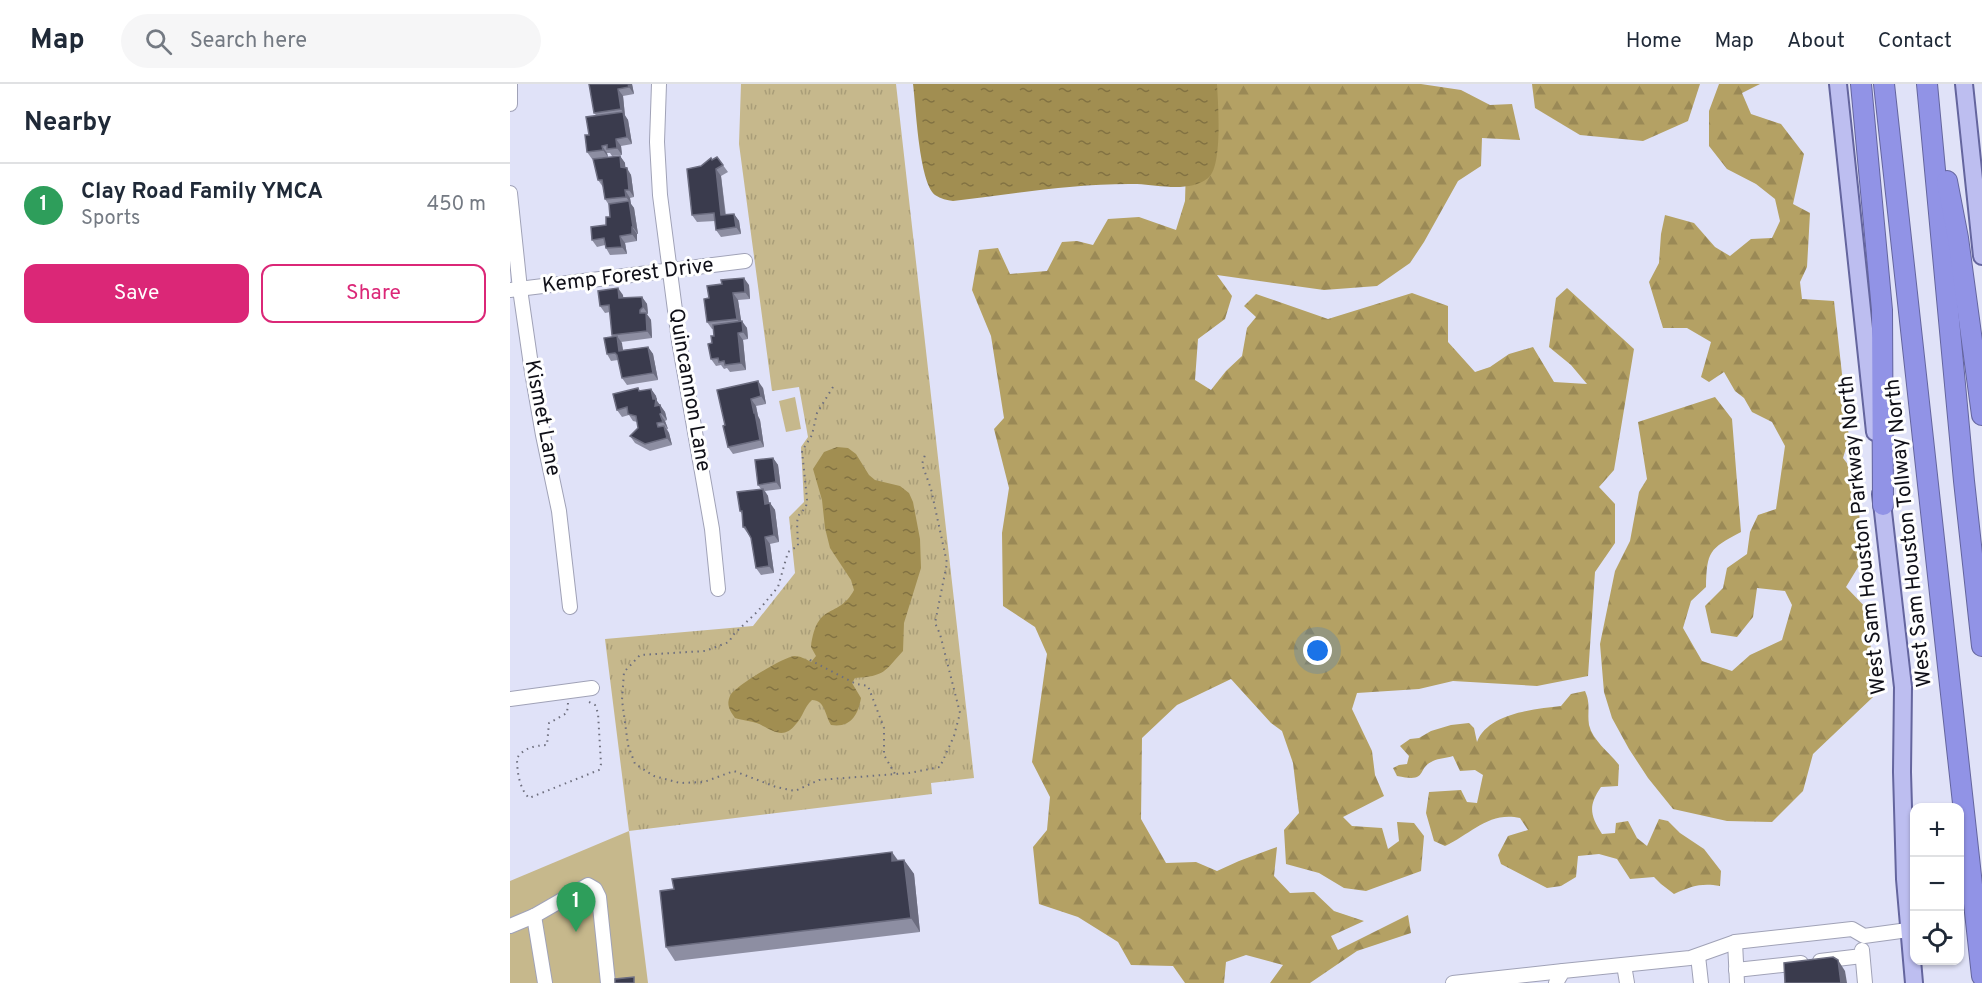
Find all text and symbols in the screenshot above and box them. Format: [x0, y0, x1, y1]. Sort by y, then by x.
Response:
search box [121, 14, 541, 68]
text: Map [30, 23, 85, 59]
icon: search [142, 25, 175, 58]
text: Search here [190, 28, 307, 55]
text: Home [1626, 28, 1682, 55]
text: Map [1715, 28, 1754, 55]
text: About [1787, 28, 1845, 55]
text: Contact [1878, 28, 1952, 55]
text: Nearby [24, 107, 112, 140]
text: Clay Road Family YMCA [81, 179, 323, 206]
text: 1 [40, 192, 48, 218]
text: 450 m [427, 192, 486, 218]
text: Sports [81, 206, 141, 232]
street label: Kemp Forest Drive [541, 252, 715, 300]
button: Save [24, 264, 249, 323]
button: Share [261, 264, 486, 323]
street label: Quincannon Lane [661, 306, 717, 474]
street label: Kismet Lane [518, 358, 566, 478]
street label: West Sam Houston Parkway North [1833, 374, 1893, 696]
street label: West Sam Houston Tollway North [1879, 377, 1939, 689]
your location [1303, 636, 1332, 665]
map controls [1910, 803, 1964, 965]
button: + [1910, 803, 1964, 857]
button: − [1910, 857, 1964, 911]
pin: 1 [556, 882, 596, 932]
button: locate [1910, 911, 1964, 965]

